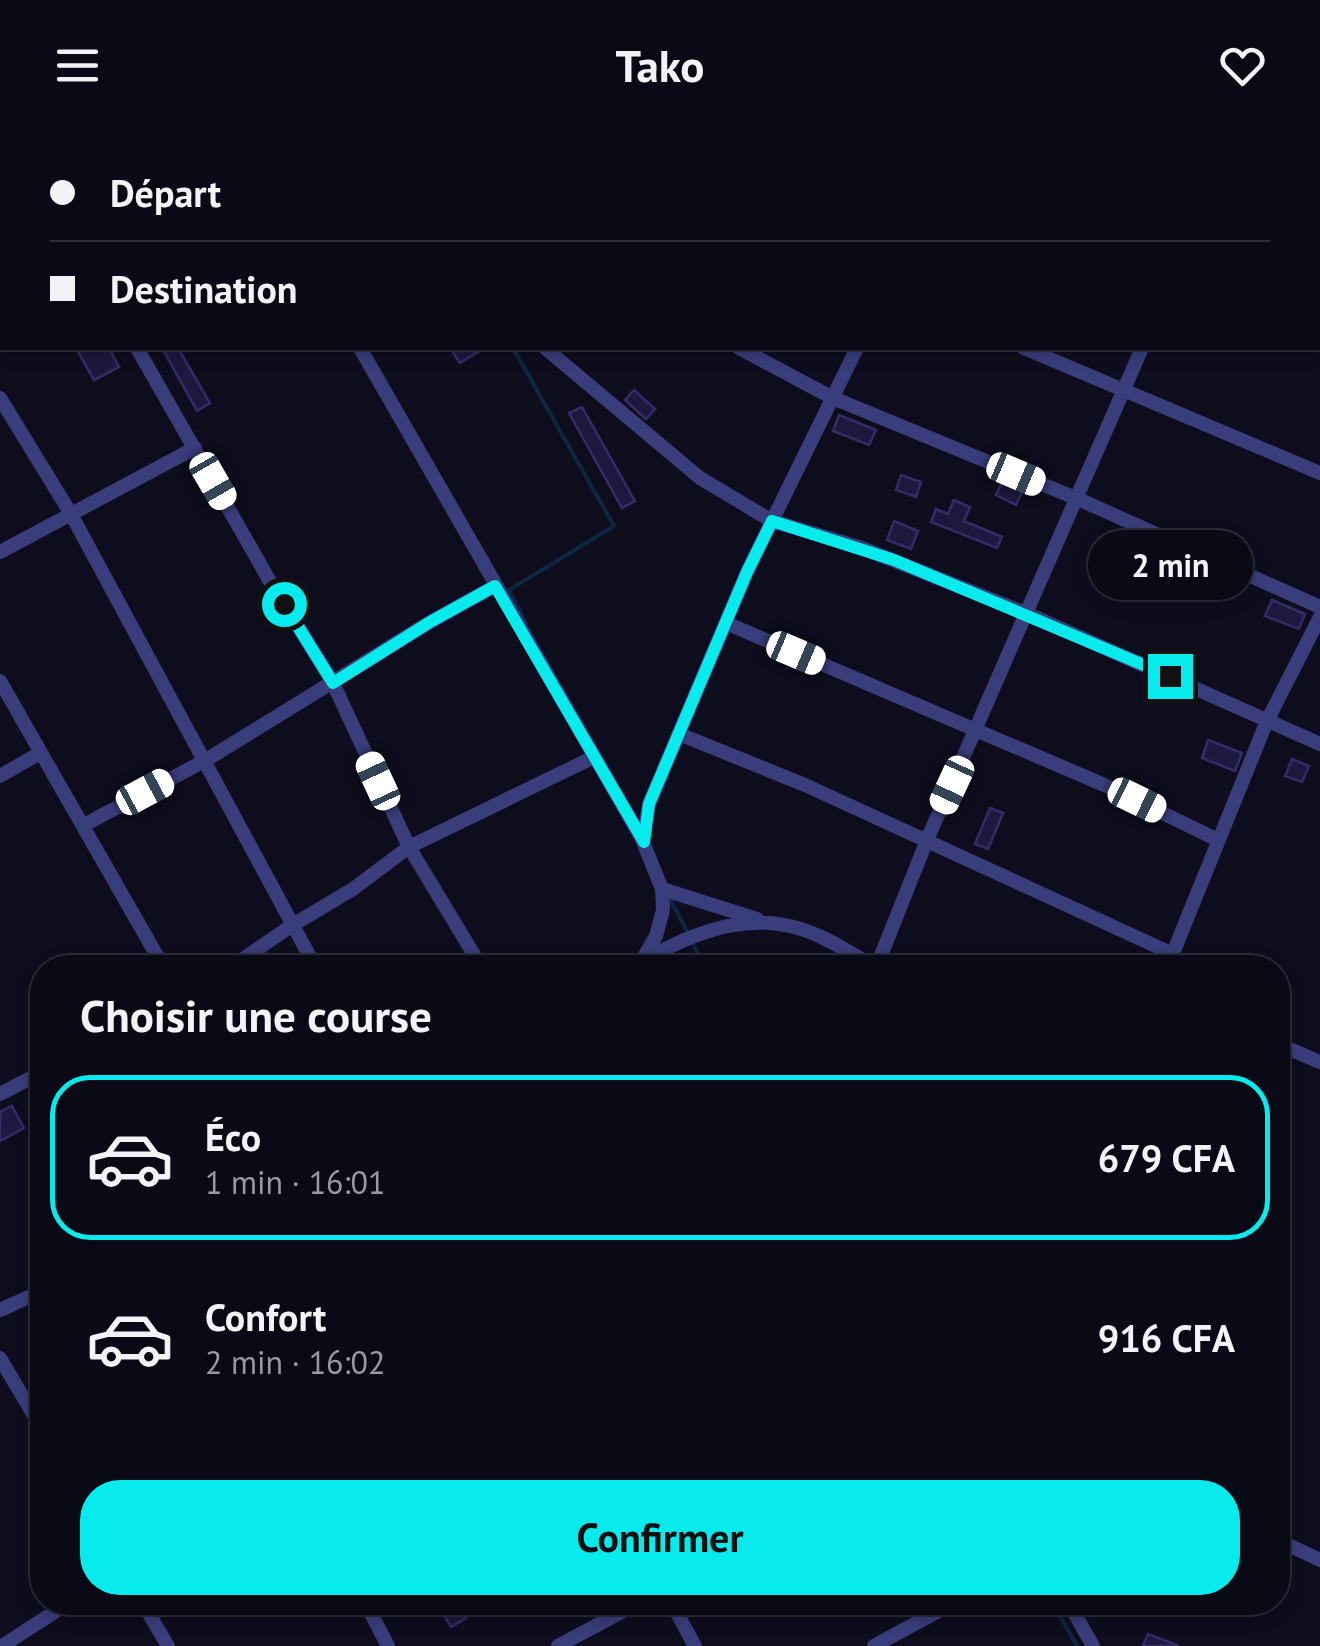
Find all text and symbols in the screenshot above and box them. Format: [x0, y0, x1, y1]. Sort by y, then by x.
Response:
text: Tako [616, 36, 704, 94]
icon: menu [50, 38, 105, 93]
icon: heart [1215, 38, 1270, 93]
text: Départ [110, 168, 221, 217]
text: Destination [110, 264, 298, 313]
car [185, 448, 241, 514]
car [983, 448, 1049, 500]
callout: 2 min [1088, 531, 1252, 601]
text: 2 min [1131, 544, 1210, 586]
route start [262, 582, 307, 627]
car [763, 627, 829, 679]
route end [1148, 654, 1193, 699]
car [352, 747, 404, 815]
car [926, 751, 978, 819]
car [111, 765, 179, 819]
car [1103, 773, 1171, 827]
text: Choisir une course [80, 986, 432, 1044]
text: Éco [205, 1112, 261, 1161]
icon: car [85, 1113, 175, 1203]
text: 679 CFA [1098, 1133, 1235, 1182]
text: 1 min · 16:01 [205, 1161, 385, 1203]
text: Confort [205, 1292, 326, 1341]
icon: car [85, 1293, 175, 1383]
text: 916 CFA [1098, 1313, 1235, 1362]
text: 2 min · 16:02 [205, 1341, 385, 1383]
button: Confirmer [80, 1480, 1240, 1595]

